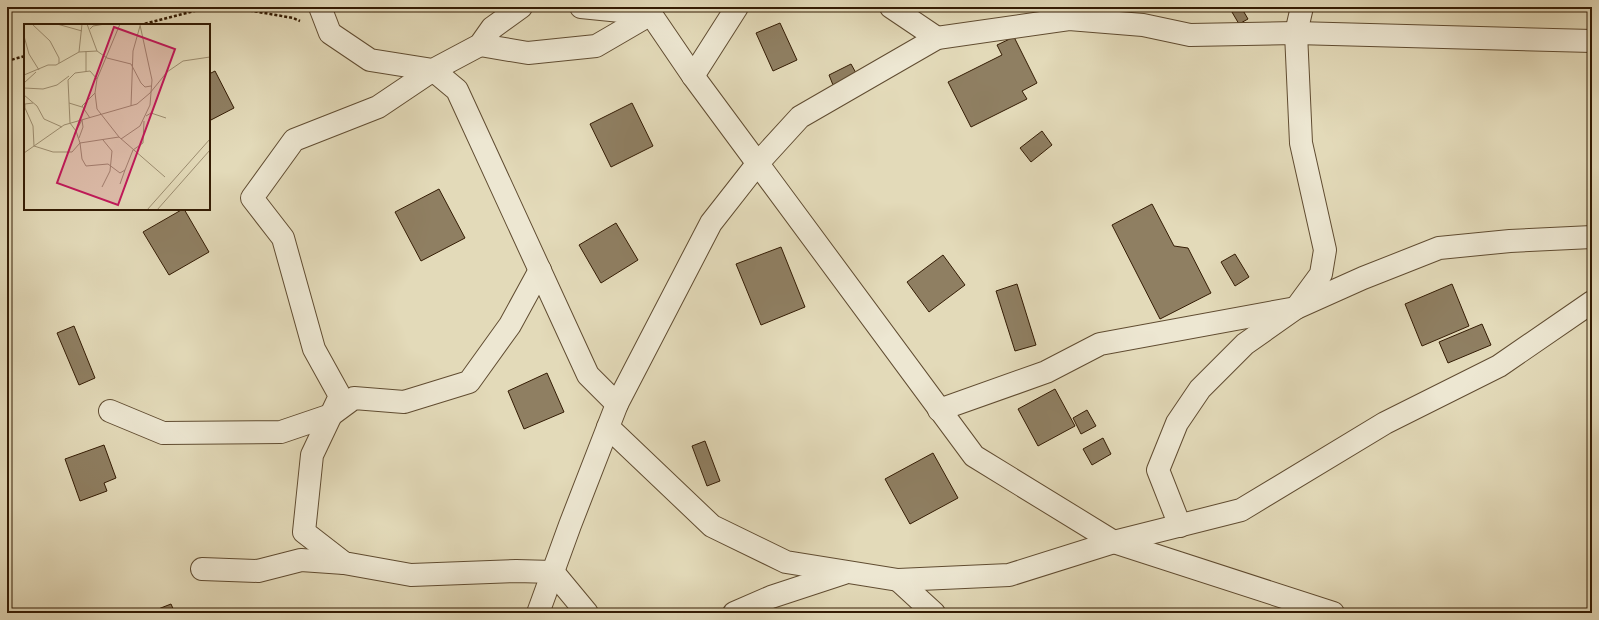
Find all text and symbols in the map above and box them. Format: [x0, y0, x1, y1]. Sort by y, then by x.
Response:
inset map [24, 24, 210, 210]

